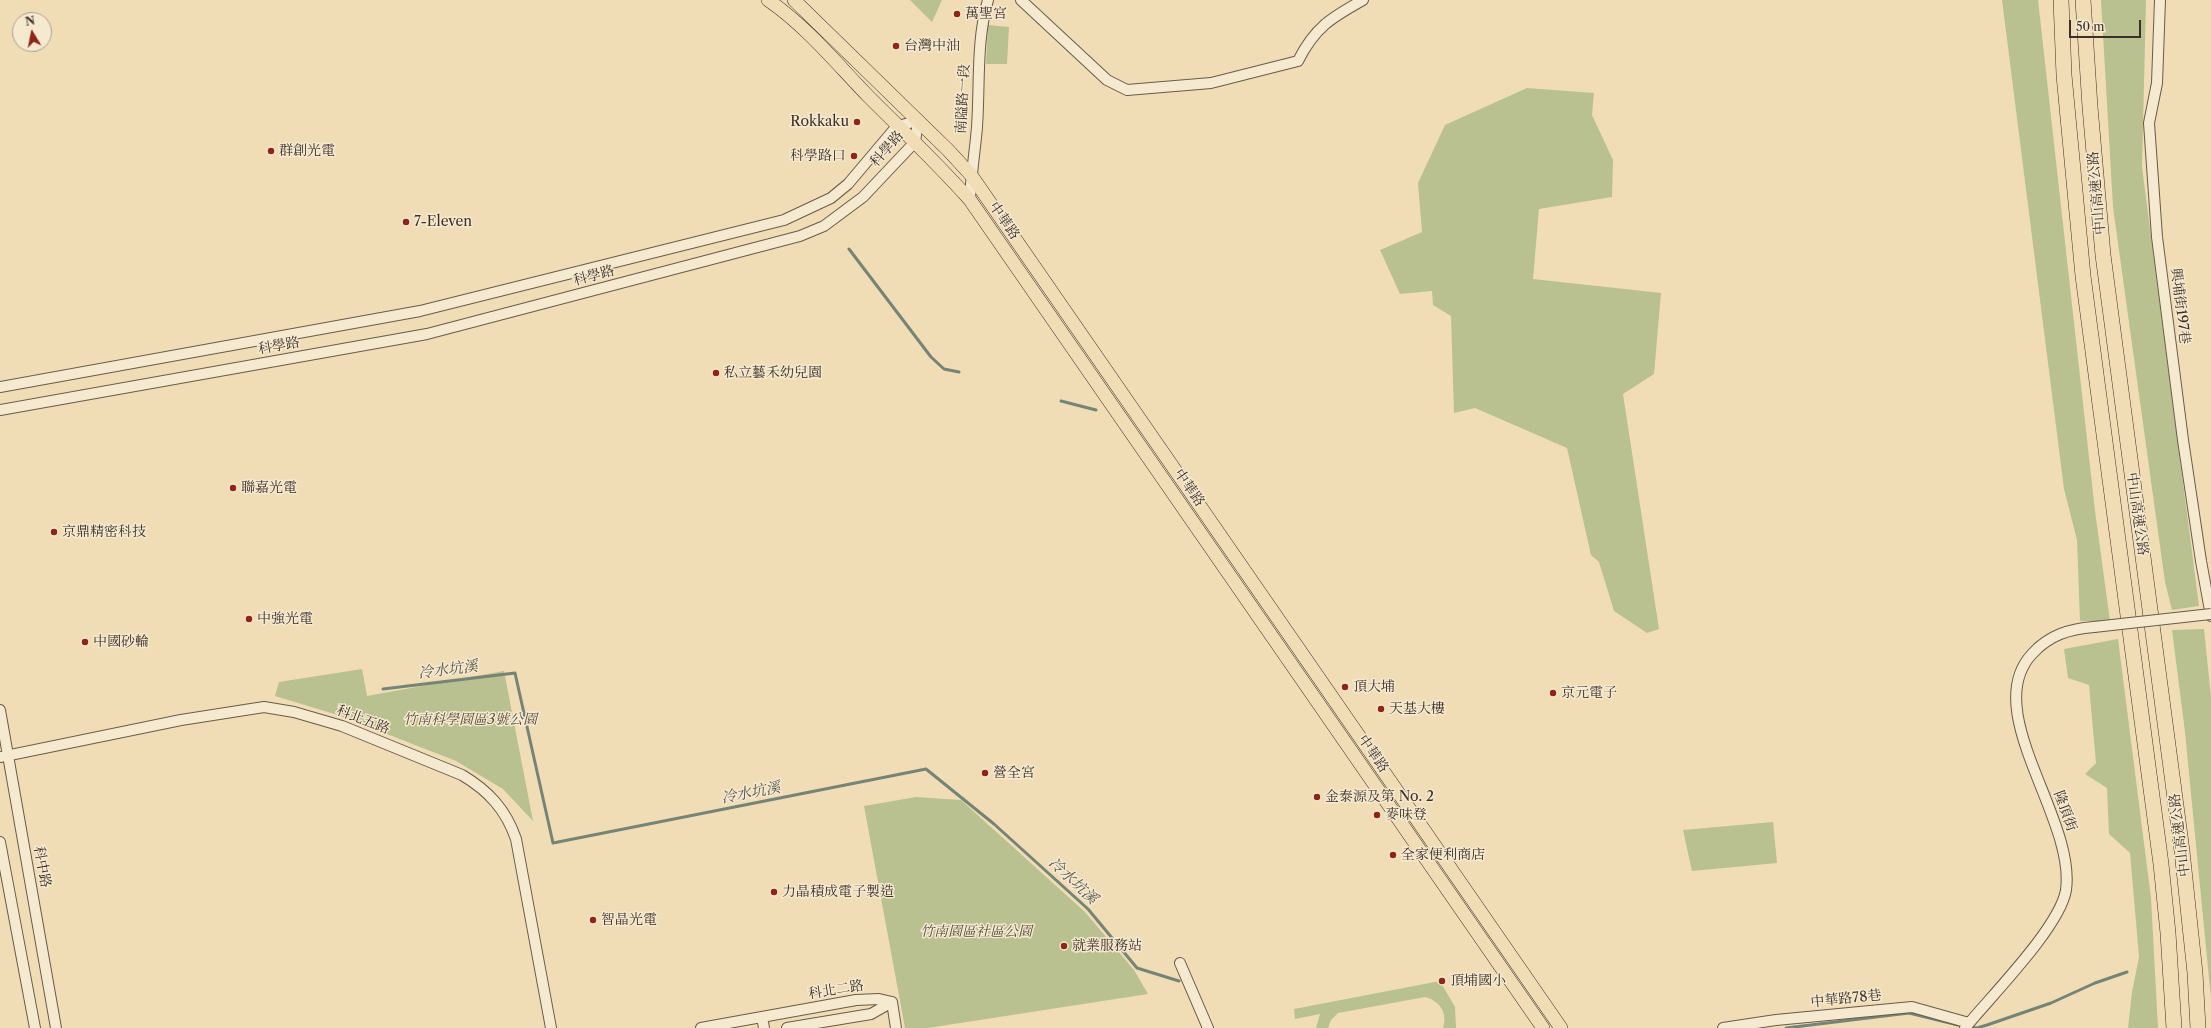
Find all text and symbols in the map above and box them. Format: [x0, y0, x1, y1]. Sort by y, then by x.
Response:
place label: 萬聖宮 [965, 6, 1007, 22]
marker: 萬聖宮 [952, 9, 962, 19]
north arrow [12, 12, 52, 52]
scale bar [2071, 12, 2143, 38]
text: N [24, 13, 36, 29]
text: 50 m [2076, 19, 2105, 34]
place label: 台灣中油 [904, 38, 960, 54]
marker: 台灣中油 [891, 41, 901, 51]
street label: 南隘路一段 [953, 64, 973, 134]
place label: Rokkaku [790, 114, 849, 130]
marker: Rokkaku [852, 117, 862, 127]
street label: 科學路 [867, 128, 907, 170]
place label: 群創光電 [279, 143, 335, 159]
marker: 群創光電 [266, 146, 276, 156]
place label: 科學路口 [790, 148, 846, 164]
street label: 中山高速公路 [2085, 150, 2109, 236]
marker: 科學路口 [849, 151, 859, 161]
street label: 中華路 [985, 199, 1023, 243]
place label: 7-Eleven [414, 214, 472, 230]
marker: 7-Eleven [401, 217, 411, 227]
street label: 科學路 [572, 262, 616, 290]
street label: 興埔街197巷 [2167, 267, 2193, 345]
street label: 科學路 [257, 334, 301, 358]
place label: 私立藝禾幼兒園 [724, 365, 822, 381]
marker: 私立藝禾幼兒園 [711, 368, 721, 378]
street label: 中華路 [1170, 466, 1208, 510]
street label: 中山高速公路 [2123, 471, 2151, 557]
place label: 聯嘉光電 [241, 480, 297, 496]
marker: 聯嘉光電 [228, 483, 238, 493]
place label: 京鼎精密科技 [62, 524, 146, 540]
marker: 京鼎精密科技 [49, 527, 59, 537]
place label: 中強光電 [257, 611, 313, 627]
marker: 中強光電 [244, 614, 254, 624]
place label: 中國砂輪 [93, 634, 149, 650]
marker: 中國砂輪 [80, 637, 90, 647]
water label: 冷水坑溪 [417, 657, 479, 683]
place label: 頂大埔 [1353, 679, 1395, 695]
marker: 頂大埔 [1340, 682, 1350, 692]
place label: 京元電子 [1561, 685, 1617, 701]
marker: 京元電子 [1548, 688, 1558, 698]
place label: 天基大樓 [1389, 701, 1445, 717]
street label: 科北五路 [334, 702, 392, 738]
marker: 天基大樓 [1376, 704, 1386, 714]
park label: 竹南科學園區3號公園 [403, 712, 537, 728]
street label: 中華路 [1354, 732, 1392, 776]
place label: 營全宮 [993, 765, 1035, 781]
marker: 營全宮 [980, 768, 990, 778]
water label: 冷水坑溪 [720, 778, 782, 808]
street label: 隆頂街 [2050, 788, 2080, 834]
place label: 金泰源及第 No. 2 [1325, 789, 1434, 805]
marker: 金泰源及第 No. 2 [1312, 792, 1322, 802]
street label: 中山高速公路 [2167, 792, 2193, 878]
place label: 麥味登 [1385, 807, 1427, 823]
marker: 麥味登 [1372, 810, 1382, 820]
street label: 科中路 [30, 845, 54, 889]
place label: 全家便利商店 [1401, 847, 1485, 863]
marker: 全家便利商店 [1388, 850, 1398, 860]
water label: 冷水坑溪 [1045, 854, 1101, 908]
place label: 力晶積成電子製造 [782, 884, 894, 900]
marker: 力晶積成電子製造 [769, 887, 779, 897]
place label: 智晶光電 [601, 912, 657, 928]
marker: 智晶光電 [588, 915, 598, 925]
park label: 竹南園區社區公園 [920, 924, 1032, 940]
place label: 就業服務站 [1072, 938, 1142, 954]
marker: 就業服務站 [1059, 941, 1069, 951]
place label: 頂埔國小 [1450, 973, 1506, 989]
marker: 頂埔國小 [1437, 976, 1447, 986]
street label: 科北二路 [807, 977, 865, 1003]
street label: 中華路78巷 [1810, 987, 1882, 1011]

